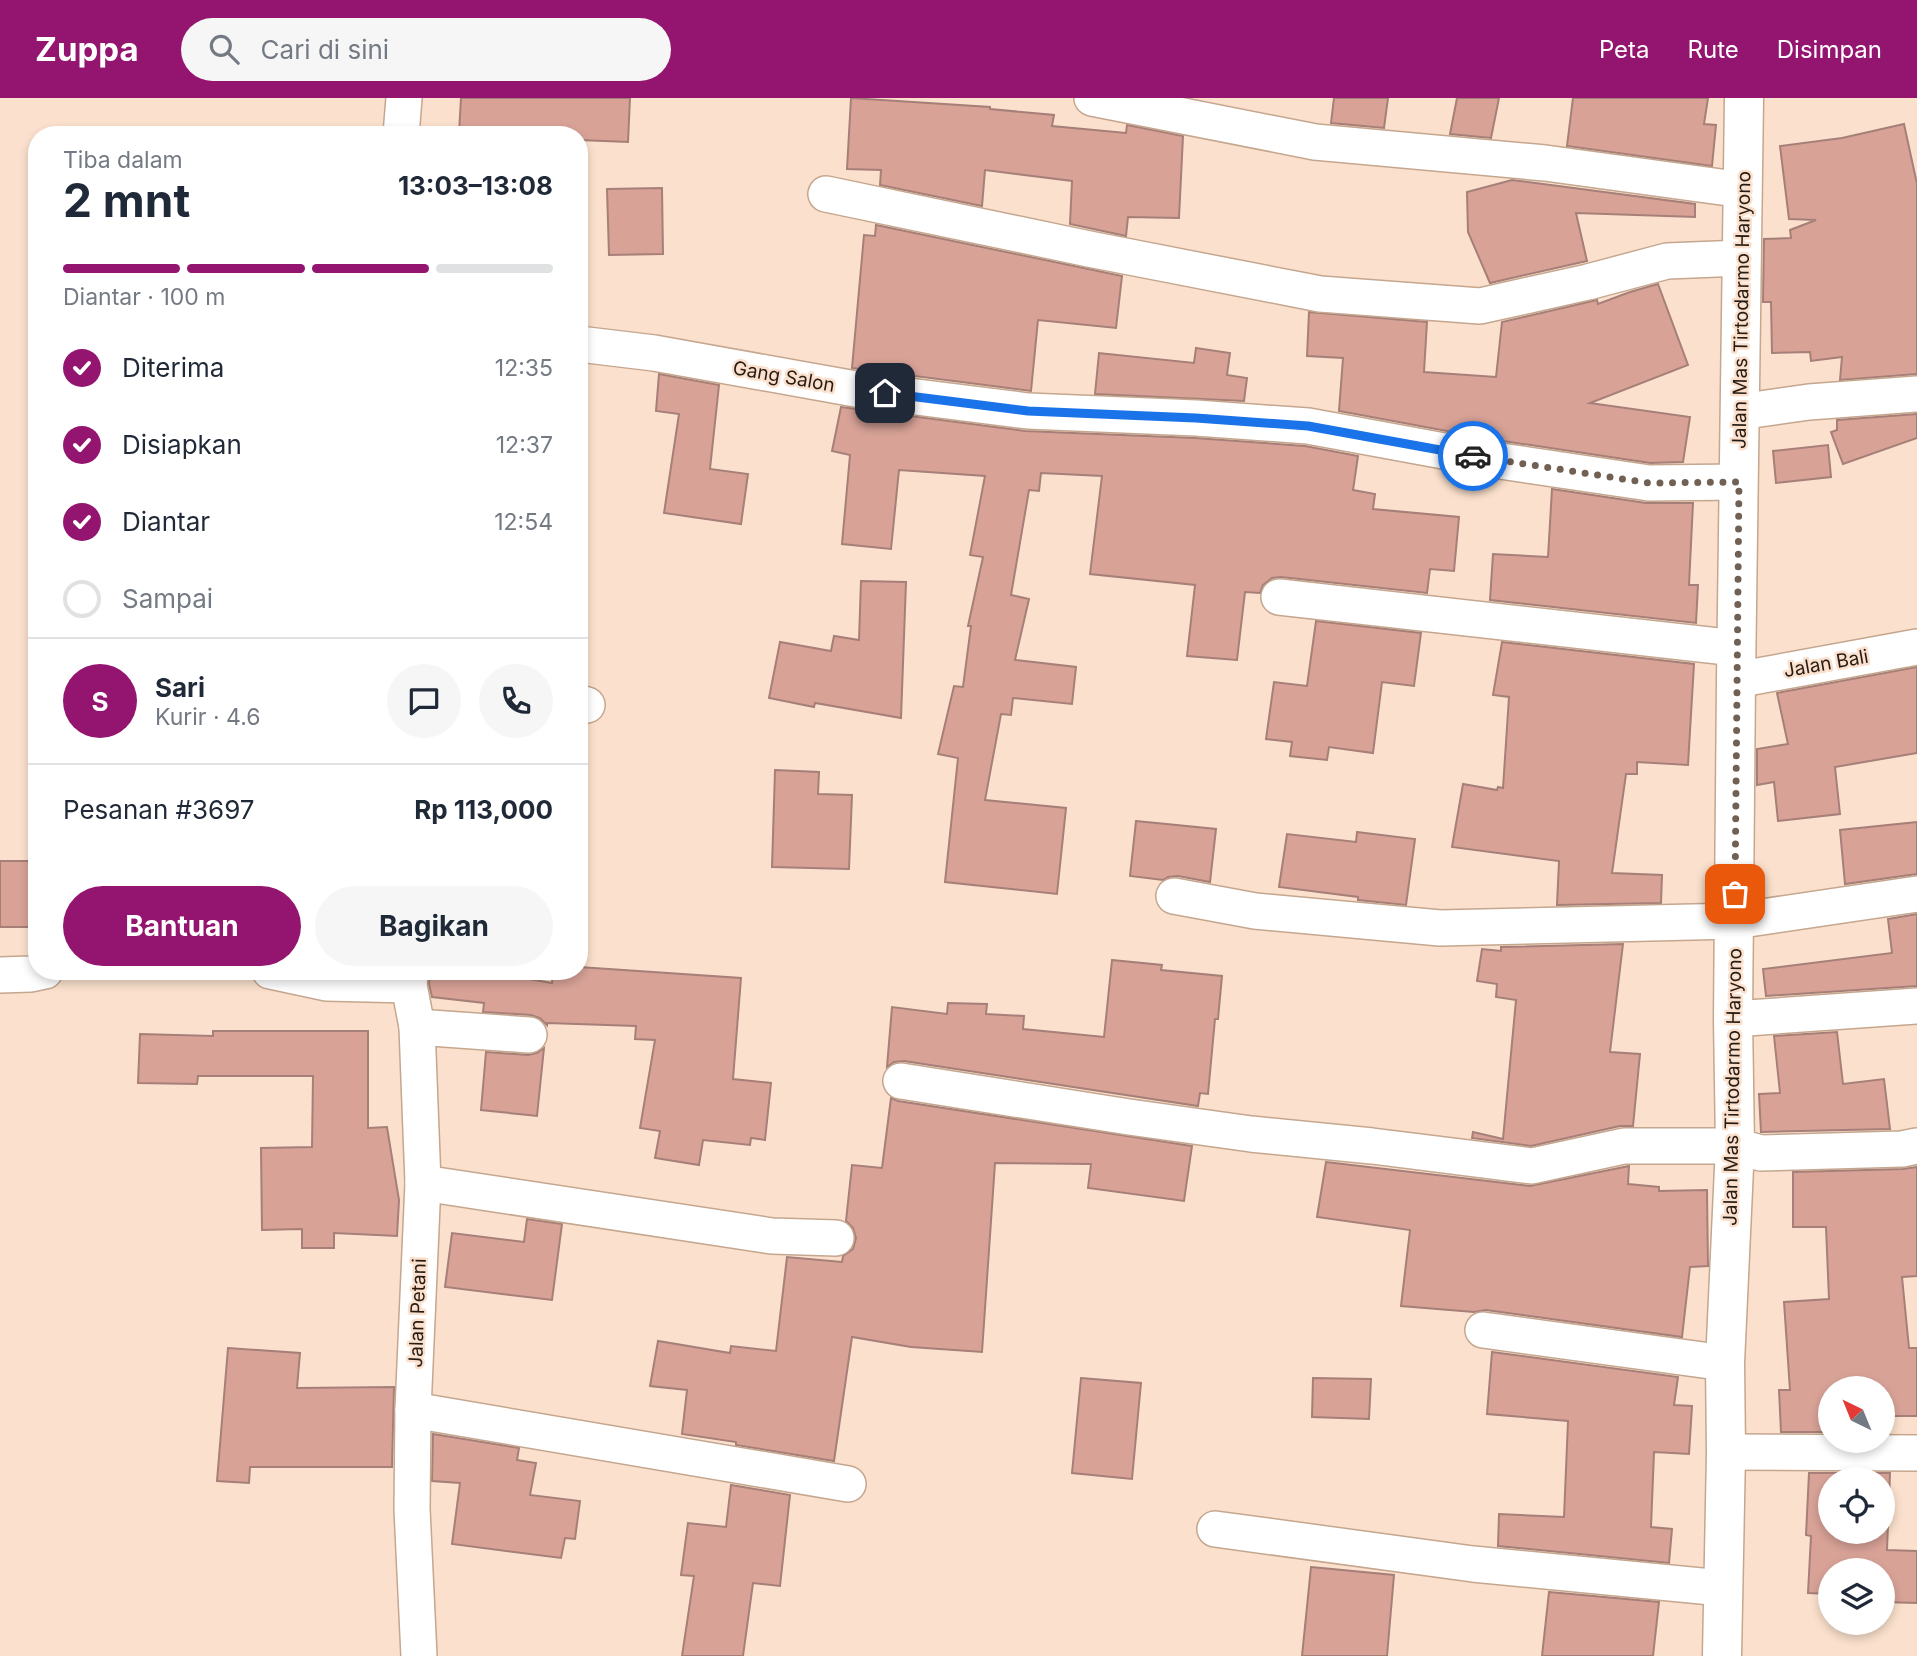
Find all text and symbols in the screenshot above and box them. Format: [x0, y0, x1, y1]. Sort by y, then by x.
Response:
search box [181, 18, 671, 81]
text: Zuppa [35, 29, 139, 69]
icon: search [205, 30, 243, 68]
text: Cari di sini [261, 34, 389, 65]
text: Peta [1599, 35, 1650, 64]
text: Rute [1688, 35, 1739, 64]
text: Disimpan [1777, 35, 1882, 64]
text: Tiba dalam [63, 146, 183, 174]
text: 13:03–13:08 [398, 170, 553, 201]
street label: Jalan Mas Tirtodarmo Haryono [1728, 171, 1755, 449]
text: 2 mnt [63, 172, 190, 228]
text: Diantar · 100 m [63, 283, 225, 311]
icon: check [63, 349, 101, 387]
text: Diterima [122, 352, 224, 383]
text: 12:35 [495, 354, 553, 382]
street label: Gang Salon [731, 356, 837, 397]
pin [855, 363, 915, 423]
icon: home [866, 374, 904, 412]
courier [1438, 421, 1508, 491]
icon: check [63, 426, 101, 464]
text: Disiapkan [122, 429, 242, 460]
text: 12:37 [496, 431, 553, 459]
icon: car [1454, 437, 1492, 475]
icon: check [63, 503, 101, 541]
text: Diantar [122, 506, 210, 537]
text: 12:54 [494, 508, 553, 536]
text: Sampai [122, 583, 213, 614]
street label: Jalan Bali [1782, 645, 1870, 682]
button: chat [387, 664, 461, 738]
button: phone [479, 664, 553, 738]
text: Sari [155, 672, 205, 703]
text: S [91, 686, 109, 717]
text: Kurir · 4.6 [155, 703, 260, 731]
text: Pesanan #3697 [63, 794, 255, 825]
text: Rp 113,000 [414, 794, 553, 825]
pin [1705, 864, 1765, 924]
icon: bag [1716, 875, 1754, 913]
button: Bantuan [63, 886, 301, 966]
button: Bagikan [315, 886, 553, 966]
street label: Jalan Mas Tirtodarmo Haryono [1719, 948, 1746, 1226]
street label: Jalan Petani [404, 1258, 431, 1368]
north arrow [1818, 1376, 1895, 1452]
map controls [1818, 1376, 1895, 1635]
button: locate [1818, 1467, 1895, 1544]
button: layers [1818, 1558, 1895, 1635]

